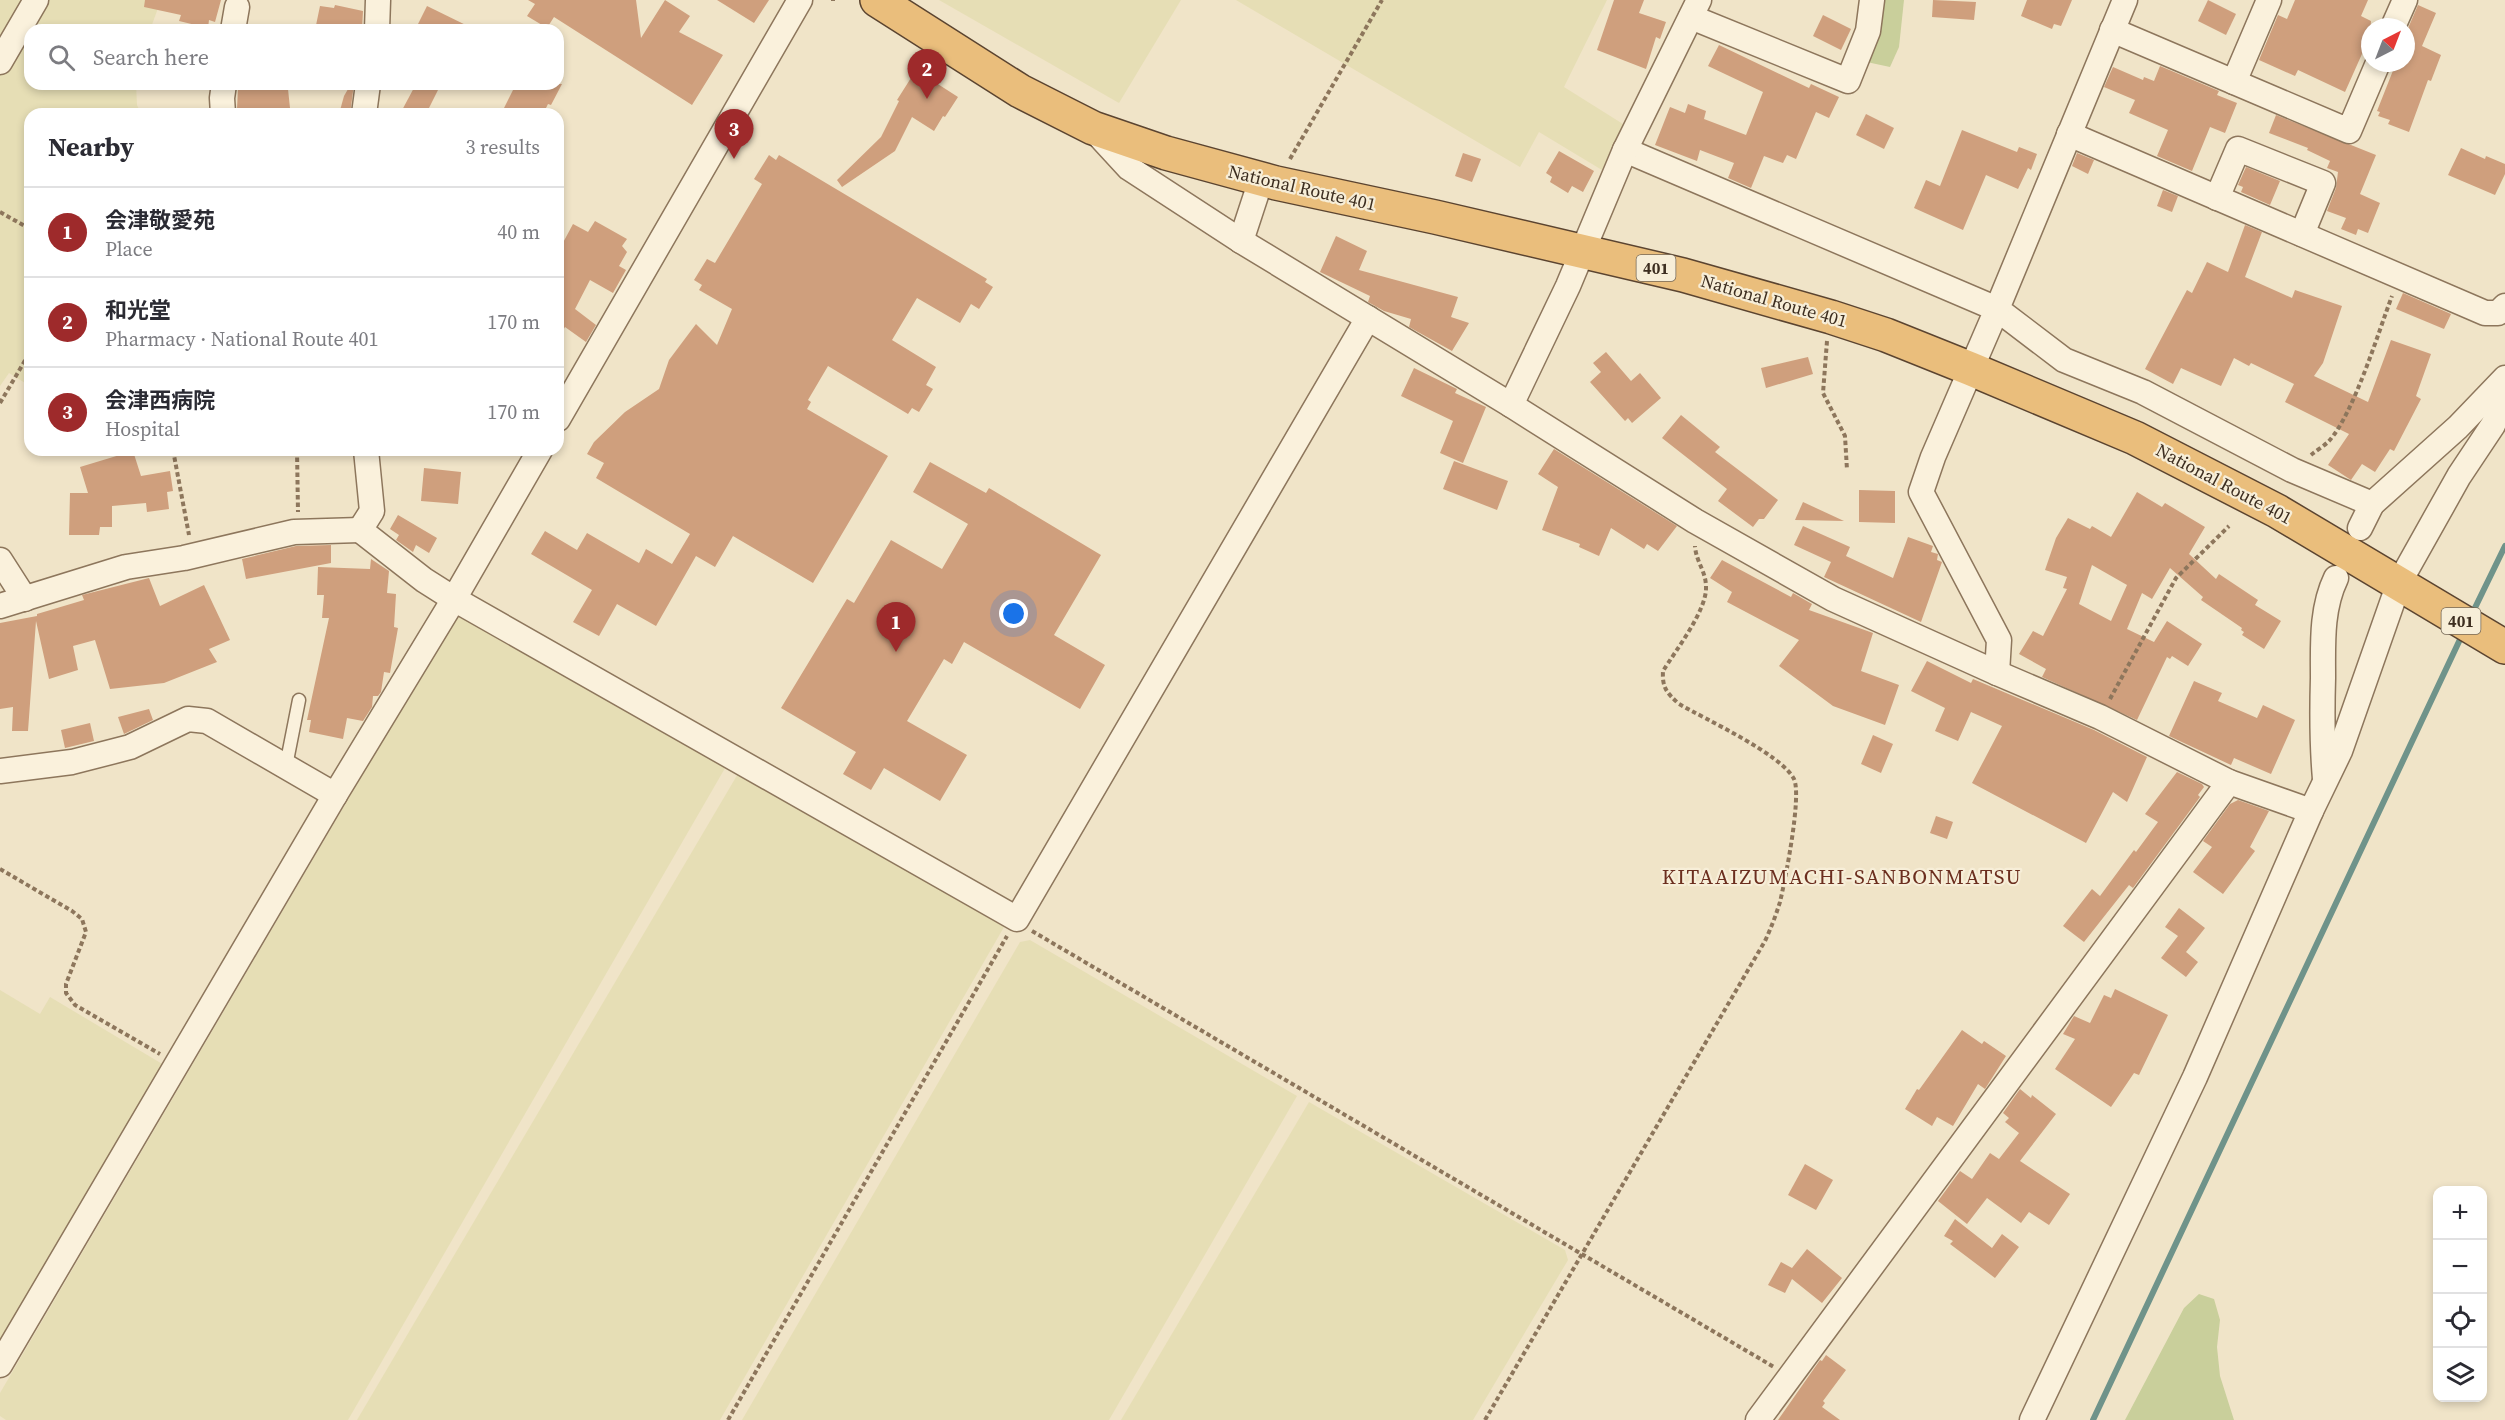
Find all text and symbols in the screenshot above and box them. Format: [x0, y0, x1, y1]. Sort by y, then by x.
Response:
north arrow [2361, 18, 2415, 72]
search box [24, 24, 564, 90]
icon: search [45, 41, 78, 74]
text: Search here [93, 42, 209, 72]
pin: 2 [908, 50, 946, 99]
pin: 3 [714, 110, 754, 159]
text: Nearby [48, 129, 134, 165]
text: 3 results [465, 133, 540, 161]
street label: National Route 401 [1226, 158, 1378, 217]
text: 会津敬愛苑 [105, 205, 215, 235]
text: 1 [62, 218, 73, 246]
text: 40 m [497, 218, 540, 246]
text: Place [105, 235, 153, 263]
road number: 401 [1636, 255, 1676, 281]
street label: National Route 401 [1698, 268, 1850, 333]
text: 和光堂 [105, 295, 171, 325]
text: 2 [62, 308, 73, 336]
text: 170 m [487, 308, 540, 336]
text: Pharmacy · National Route 401 [105, 325, 378, 353]
text: 会津西病院 [105, 385, 215, 415]
text: 3 [62, 398, 73, 426]
text: 170 m [487, 398, 540, 426]
text: Hospital [105, 415, 180, 443]
street label: National Route 401 [2152, 437, 2297, 530]
your location [999, 599, 1028, 628]
pin: 1 [876, 602, 916, 652]
road number: 401 [2442, 608, 2480, 634]
district label: KITAAIZUMACHI-SANBONMATSU [1662, 862, 2022, 891]
map controls [2433, 1186, 2487, 1402]
button: + [2433, 1186, 2487, 1240]
button: − [2433, 1240, 2487, 1294]
button: locate [2433, 1294, 2487, 1348]
button: layers [2433, 1348, 2487, 1402]

